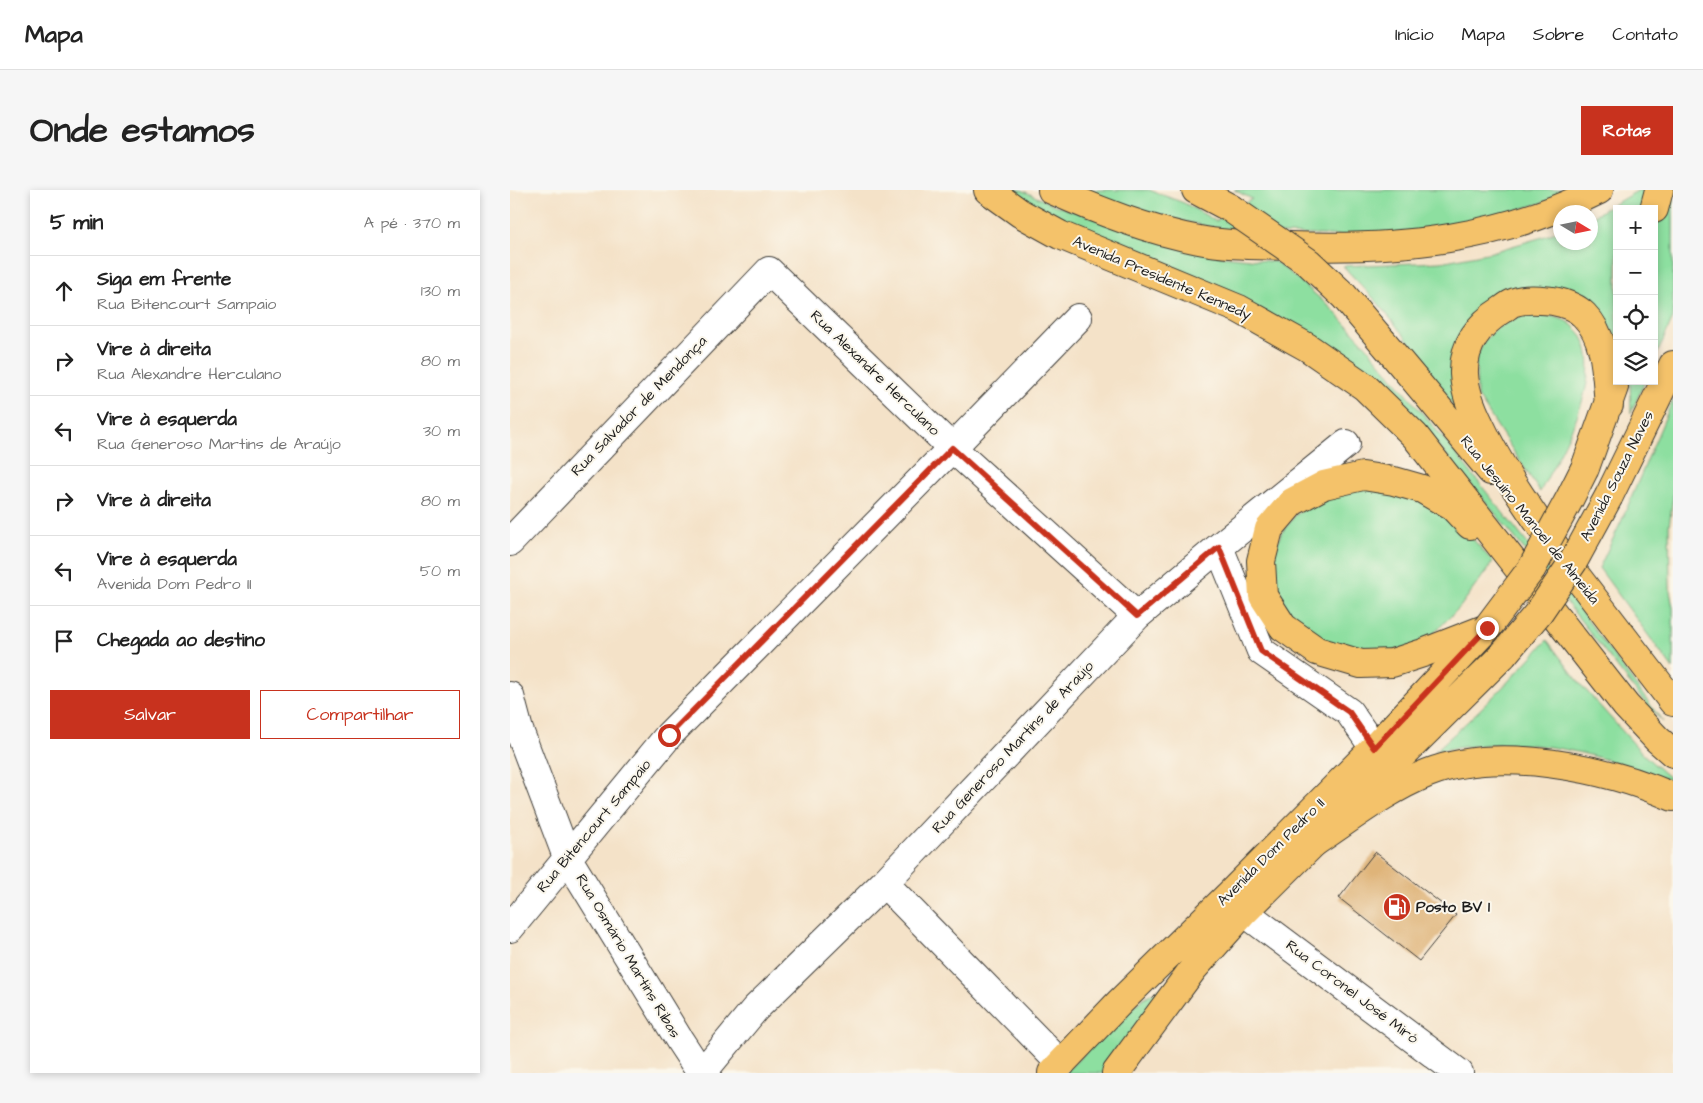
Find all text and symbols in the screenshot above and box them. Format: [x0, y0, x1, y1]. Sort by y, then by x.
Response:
text: Mapa [25, 18, 83, 52]
text: Início [1395, 22, 1434, 47]
text: Mapa [1462, 22, 1505, 47]
text: Sobre [1533, 22, 1584, 47]
text: Contato [1612, 22, 1678, 47]
text: Onde estamos [30, 106, 255, 155]
button: Rotas [1581, 106, 1673, 155]
north arrow [1553, 205, 1598, 250]
map controls [1613, 205, 1658, 385]
button: + [1613, 205, 1658, 250]
text: 5 min [50, 208, 103, 237]
text: A pé · 370 m [364, 212, 460, 234]
street label: Avenida Presidente Kennedy [1069, 231, 1255, 326]
button: − [1613, 250, 1658, 295]
text: Siga em frente [97, 266, 231, 293]
icon: ahead [50, 277, 78, 305]
text: 130 m [421, 280, 460, 302]
text: Rua Bitencourt Sampaio [97, 293, 276, 315]
button: locate [1613, 295, 1658, 340]
street label: Rua Alexandre Herculano [806, 305, 945, 441]
street label: Rua Salvador de Mendonça [566, 331, 712, 481]
text: Vire à direita [97, 336, 211, 363]
button: layers [1613, 340, 1658, 385]
icon: right [50, 347, 78, 375]
text: 80 m [421, 350, 460, 372]
text: Rua Alexandre Herculano [97, 363, 281, 385]
text: Vire à esquerda [97, 406, 237, 433]
street label: Avenida Souza Naves [1575, 407, 1659, 545]
icon: left [50, 417, 78, 445]
text: 30 m [423, 420, 460, 442]
street label: Rua Jesuíno Manoel de Almeida [1455, 431, 1605, 609]
text: Rua Generoso Martins de Araújo [97, 433, 341, 455]
icon: right [50, 487, 78, 515]
text: Vire à direita [97, 487, 211, 514]
text: 80 m [421, 490, 460, 512]
text: Vire à esquerda [97, 546, 237, 573]
icon: left [50, 557, 78, 585]
text: 50 m [420, 560, 460, 582]
text: Avenida Dom Pedro II [97, 573, 252, 595]
route end [1476, 617, 1499, 640]
icon: arrive [50, 627, 78, 655]
text: Chegada ao destino [97, 627, 265, 654]
street label: Rua Generoso Martins de Araújo [927, 656, 1099, 838]
button: Salvar [50, 690, 250, 739]
button: Compartilhar [260, 690, 460, 739]
route start [658, 724, 681, 747]
street label: Rua Bitencourt Sampaio [532, 754, 656, 897]
street label: Avenida Dom Pedro II [1212, 793, 1330, 911]
street label: Rua Osmário Martins Ribas [571, 870, 686, 1042]
fuel station icon: Posto BV 1 [1382, 892, 1412, 922]
place label: Posto BV 1 [1416, 897, 1490, 918]
street label: Rua Coronel José Miró [1281, 935, 1423, 1049]

